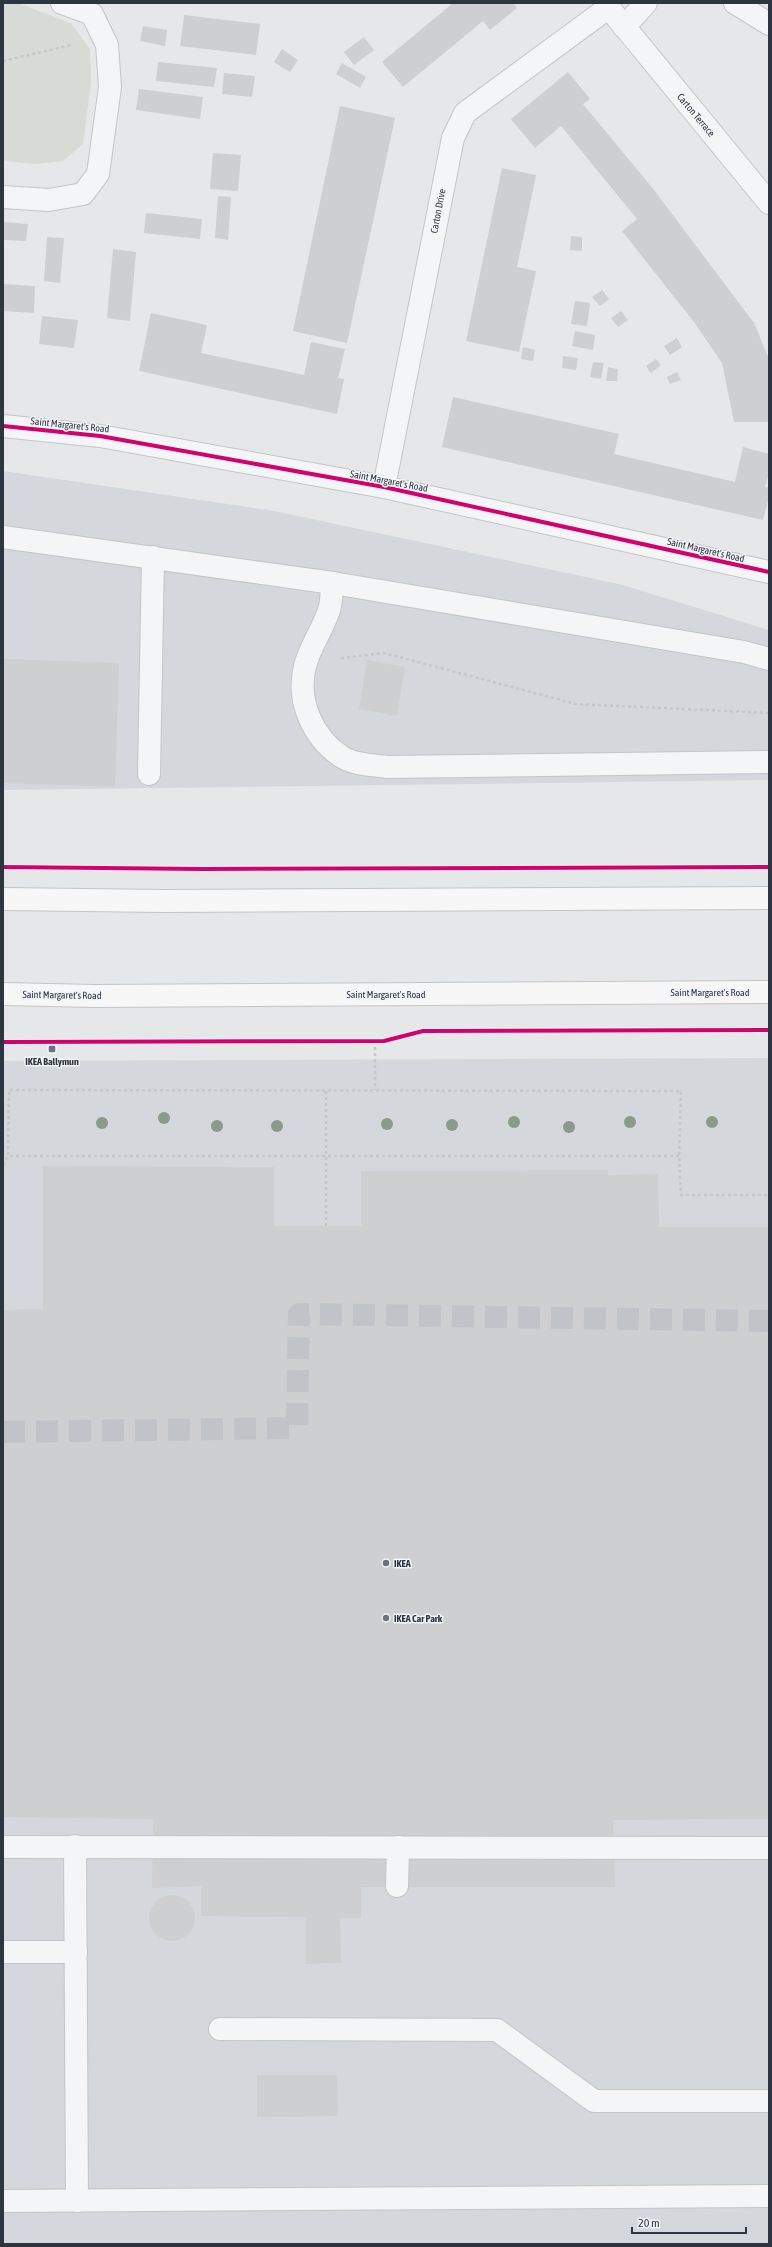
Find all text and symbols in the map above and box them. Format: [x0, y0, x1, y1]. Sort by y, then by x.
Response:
street label: Carton Terrace [675, 91, 717, 139]
street label: Carton Drive [428, 187, 448, 234]
street label: Saint Margaret's Road [30, 415, 110, 435]
street label: Saint Margaret's Road [349, 468, 429, 494]
street label: Saint Margaret's Road [666, 536, 746, 564]
street label: Saint Margaret's Road [671, 987, 750, 998]
street label: Saint Margaret's Road [22, 989, 102, 1001]
street label: Saint Margaret's Road [347, 989, 426, 1000]
marker: IKEA Ballymun [47, 1044, 57, 1054]
place label: IKEA Ballymun [25, 1056, 79, 1067]
marker: IKEA [381, 1558, 391, 1568]
place label: IKEA [394, 1558, 411, 1569]
marker: IKEA Car Park [381, 1613, 391, 1623]
place label: IKEA Car Park [394, 1613, 443, 1624]
scale bar [632, 2209, 746, 2235]
text: 20 m [638, 2216, 660, 2230]

